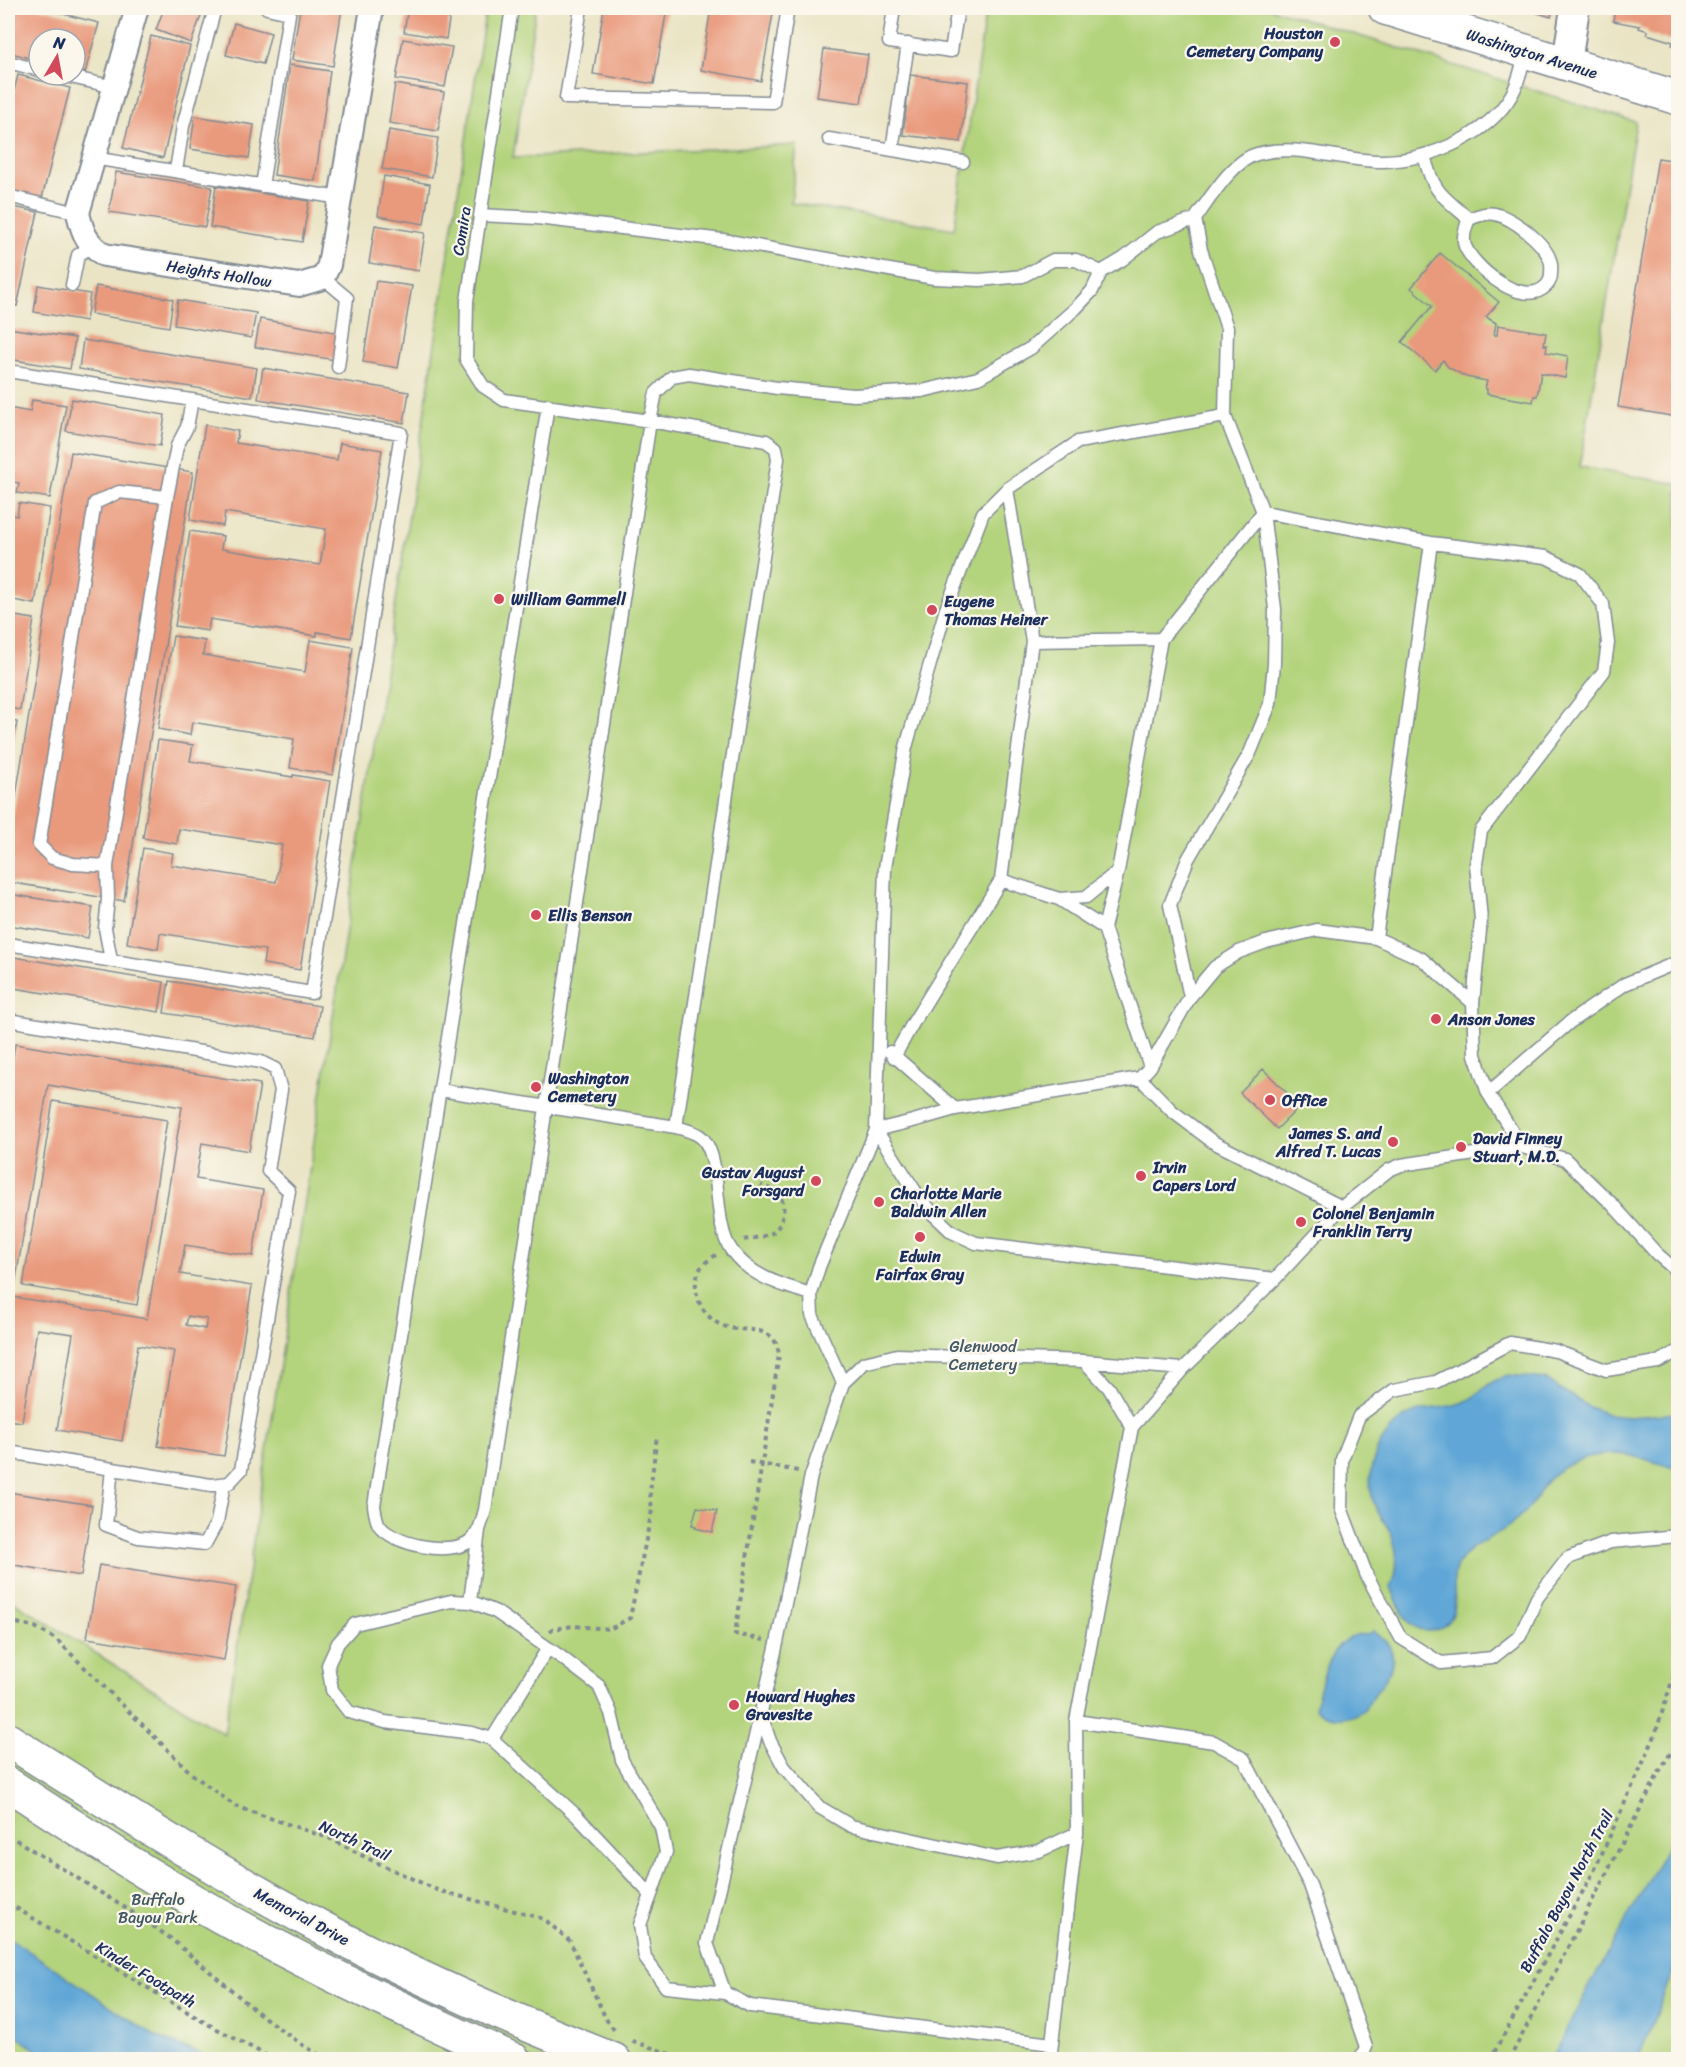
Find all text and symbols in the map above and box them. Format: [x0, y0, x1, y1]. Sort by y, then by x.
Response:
place label: Houston Cemetery Company [1186, 19, 1324, 66]
street label: Washington Avenue [1463, 20, 1601, 87]
north arrow [27, 27, 87, 87]
text: N [51, 27, 68, 58]
marker: Houston Cemetery Company [1328, 35, 1342, 49]
street label: Comira [443, 204, 480, 258]
street label: Heights Hollow [164, 251, 275, 296]
place label: William Gammell [511, 585, 627, 614]
place label: Eugene Thomas Heiner [944, 587, 1049, 634]
marker: William Gammell [492, 592, 506, 606]
marker: Eugene Thomas Heiner [925, 603, 939, 617]
place label: Ellis Benson [548, 901, 632, 930]
marker: Ellis Benson [529, 908, 543, 922]
place label: Anson Jones [1447, 1005, 1535, 1034]
marker: Anson Jones [1429, 1012, 1443, 1026]
place label: Washington Cemetery [547, 1064, 629, 1111]
marker: Washington Cemetery [529, 1080, 543, 1094]
place label: Office [1281, 1086, 1328, 1115]
marker: Office [1263, 1093, 1277, 1107]
place label: James S. and Alfred T. Lucas [1275, 1119, 1383, 1166]
place label: David Finney Stuart, M.D. [1472, 1124, 1563, 1171]
marker: James S. and Alfred T. Lucas [1386, 1135, 1400, 1149]
marker: David Finney Stuart, M.D. [1454, 1140, 1468, 1154]
place label: Irvin Capers Lord [1152, 1153, 1237, 1200]
place label: Gustav August Forsgard [701, 1158, 806, 1205]
marker: Irvin Capers Lord [1134, 1169, 1148, 1183]
marker: Gustav August Forsgard [809, 1174, 823, 1188]
place label: Charlotte Marie Baldwin Allen [890, 1179, 1002, 1226]
marker: Charlotte Marie Baldwin Allen [872, 1195, 886, 1209]
place label: Colonel Benjamin Franklin Terry [1312, 1199, 1435, 1246]
marker: Colonel Benjamin Franklin Terry [1294, 1215, 1308, 1229]
marker: Edwin Fairfax Gray [913, 1230, 927, 1244]
place label: Edwin Fairfax Gray [875, 1242, 965, 1289]
park label: Glenwood Cemetery [949, 1332, 1018, 1379]
place label: Howard Hughes Gravesite [745, 1682, 855, 1729]
marker: Howard Hughes Gravesite [727, 1698, 741, 1712]
street label: Buffalo Bayou North Trail [1511, 1804, 1622, 1978]
street label: North Trail [314, 1811, 396, 1870]
street label: Memorial Drive [249, 1879, 355, 1954]
park label: Buffalo Bayou Park [118, 1885, 198, 1932]
street label: Kinder Footpath [90, 1933, 202, 2016]

